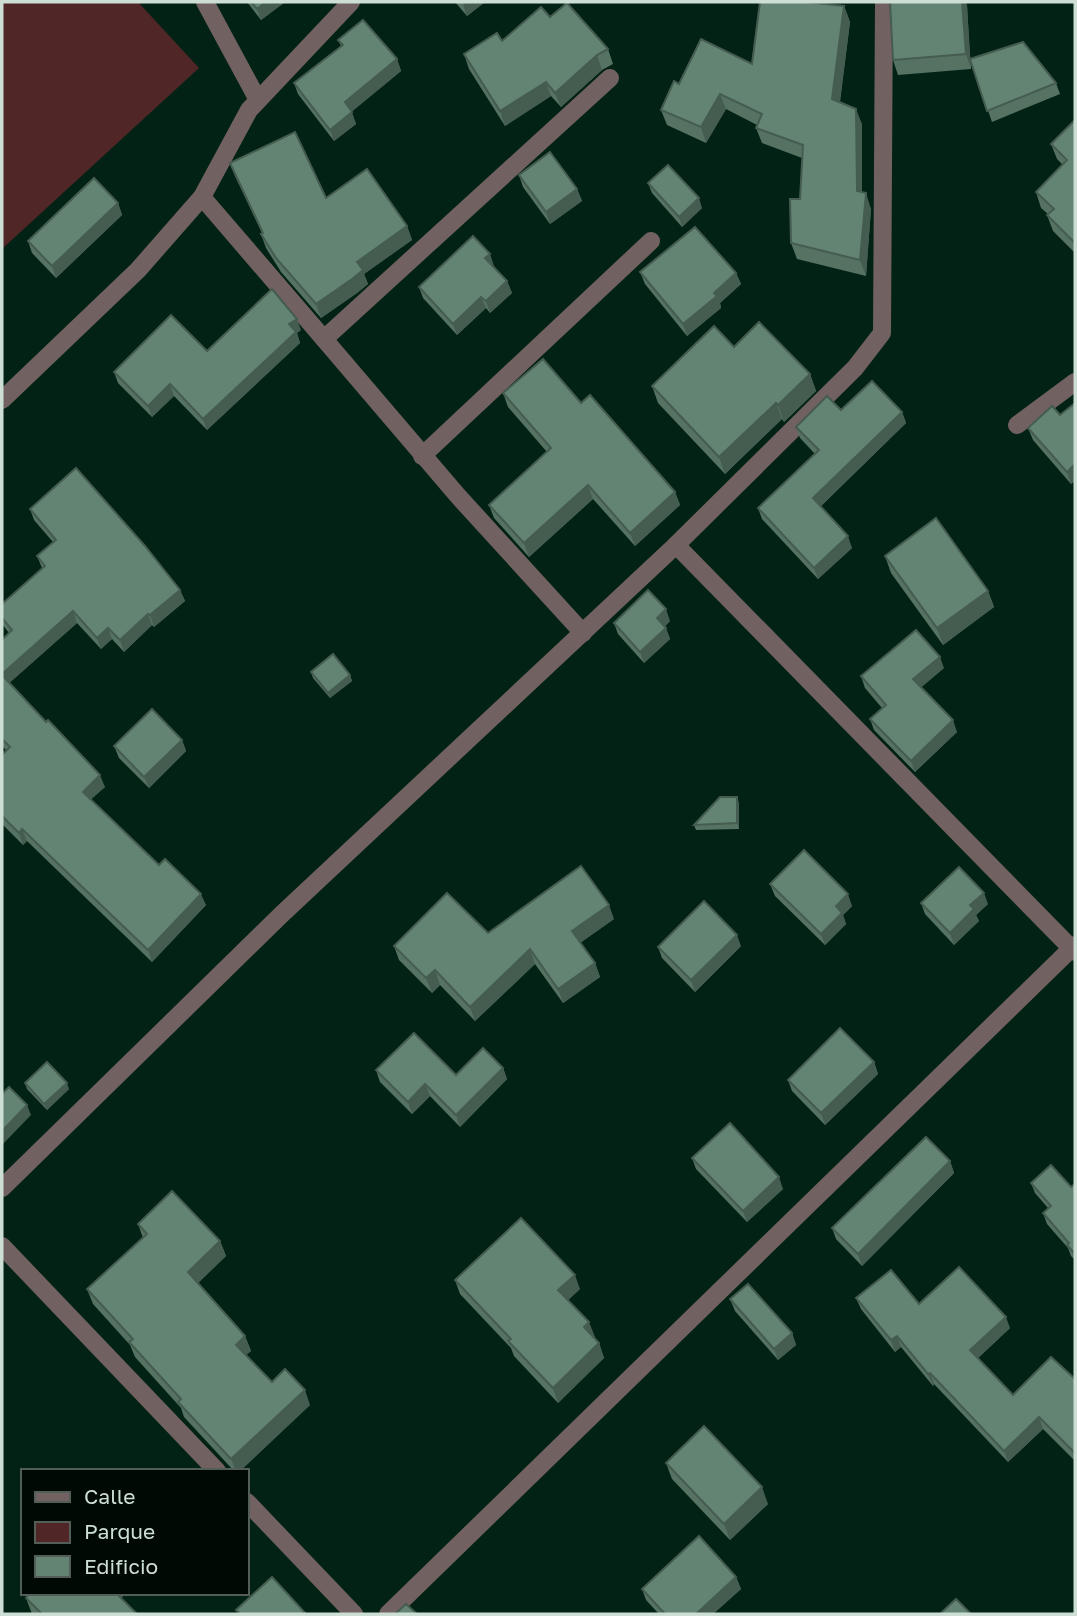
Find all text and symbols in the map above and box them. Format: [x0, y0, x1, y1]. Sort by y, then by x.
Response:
legend [21, 1469, 248, 1595]
text: Calle [84, 1483, 136, 1509]
text: Parque [84, 1518, 155, 1544]
text: Edificio [84, 1553, 158, 1579]

